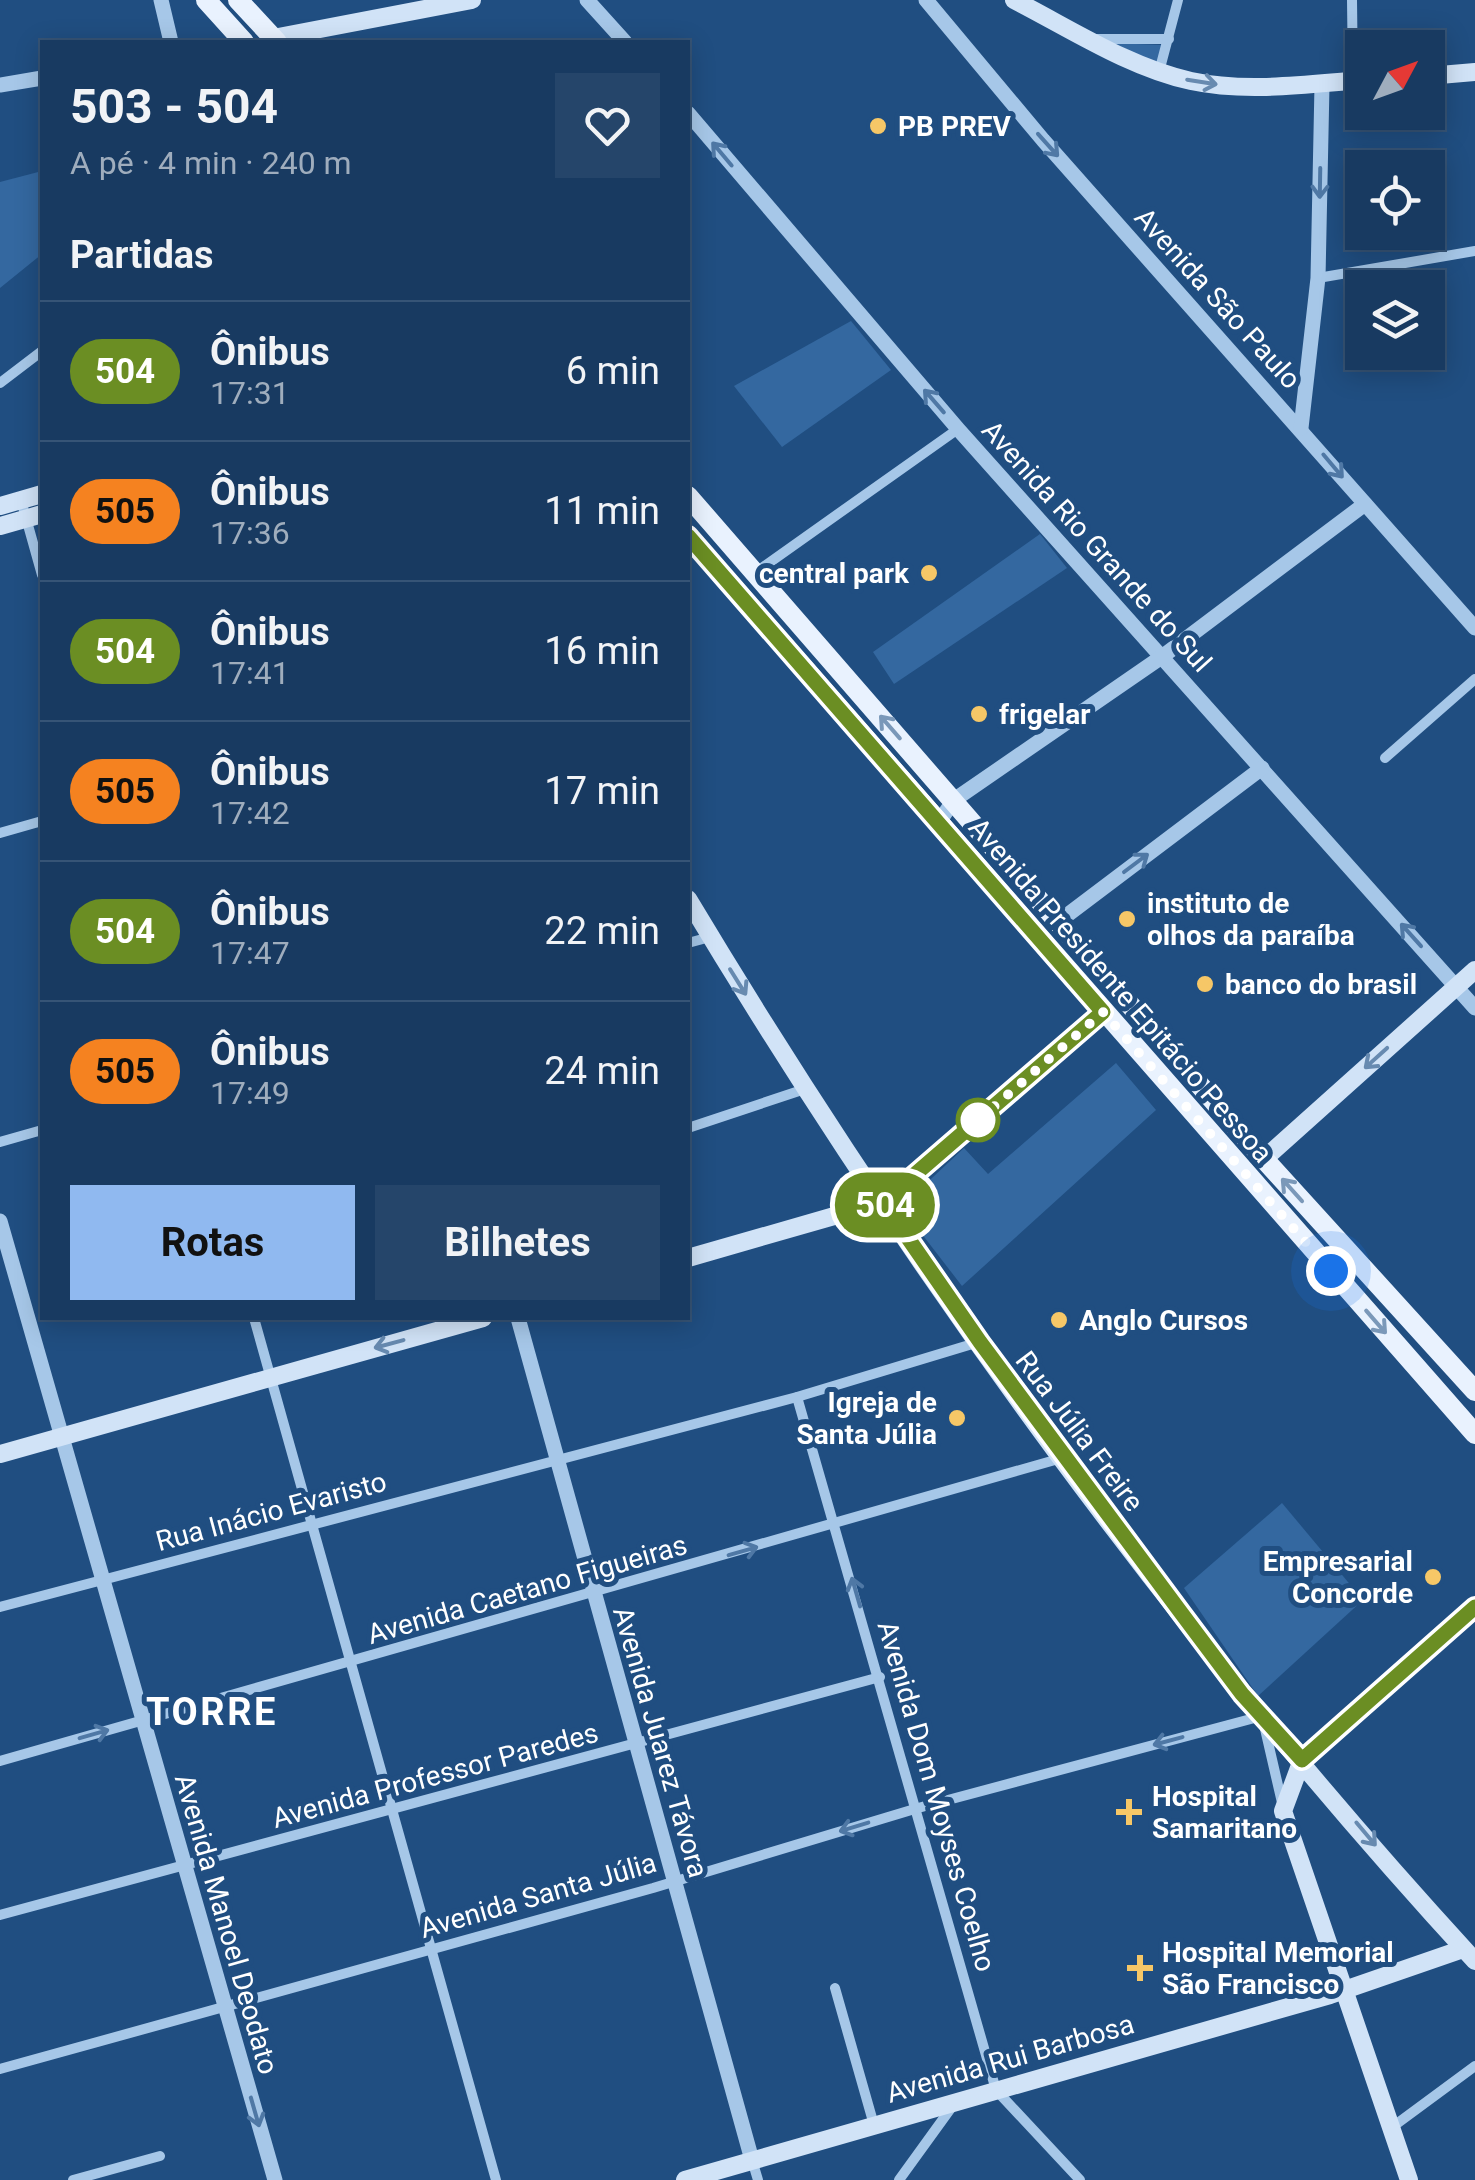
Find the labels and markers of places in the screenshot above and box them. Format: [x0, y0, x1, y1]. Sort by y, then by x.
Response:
place label: PB PREV [898, 110, 1012, 143]
marker: PB PREV [867, 115, 889, 137]
place label: central park [759, 557, 910, 590]
marker: central park [918, 562, 940, 584]
place label: frigelar [999, 698, 1090, 731]
marker: frigelar [968, 703, 990, 725]
place label: instituto de olhos da paraíba [1147, 887, 1355, 952]
marker: instituto de olhos da paraíba [1116, 908, 1138, 930]
place label: banco do brasil [1225, 968, 1417, 1001]
marker: banco do brasil [1194, 973, 1216, 995]
unlabelled marker [957, 1099, 999, 1141]
place label: Anglo Cursos [1079, 1304, 1248, 1337]
marker: Anglo Cursos [1048, 1309, 1070, 1331]
place label: Igreja de Santa Júlia [797, 1386, 937, 1451]
marker: Igreja de Santa Júlia [946, 1407, 968, 1429]
place label: Empresarial Concorde [1263, 1545, 1413, 1610]
marker: Empresarial Concorde [1422, 1566, 1444, 1588]
place label: Hospital Samaritano [1152, 1780, 1297, 1845]
marker: Hospital Samaritano [1116, 1799, 1142, 1825]
place label: Hospital Memorial São Francisco [1162, 1936, 1394, 2001]
marker: Hospital Memorial São Francisco [1127, 1955, 1153, 1981]

